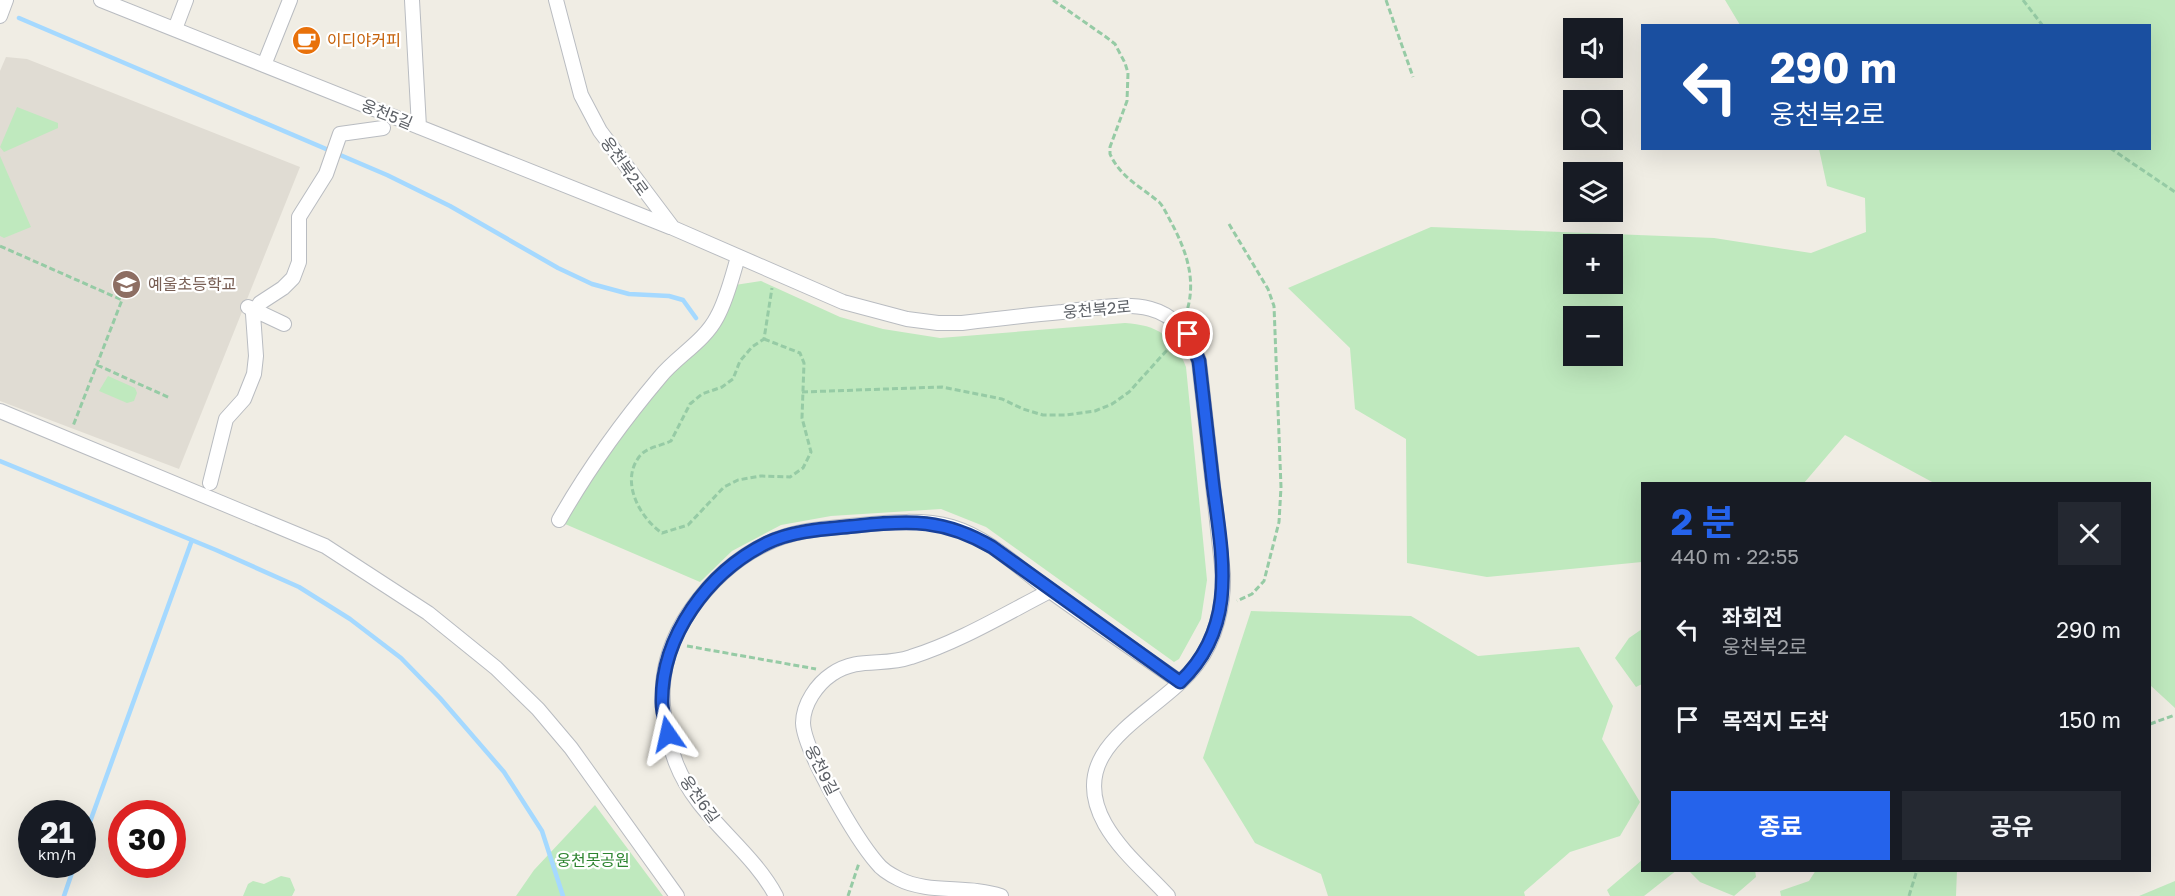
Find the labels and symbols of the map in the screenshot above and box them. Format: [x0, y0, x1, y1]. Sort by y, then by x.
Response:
cafe icon: 이디야커피 [290, 24, 322, 56]
place label: 이디야커피 [327, 30, 401, 50]
street label: 웅천5길 [358, 95, 416, 133]
street label: 웅천북2로 [597, 133, 653, 200]
school or university icon: 예울초등학교 [111, 268, 143, 300]
place label: 예울초등학교 [148, 274, 236, 294]
street label: 웅천북2로 [1062, 296, 1132, 322]
pin [1162, 308, 1213, 359]
position arrow [636, 702, 700, 766]
street label: 웅천9길 [801, 741, 843, 799]
street label: 웅천6길 [676, 771, 724, 827]
speed limit sign: 30 [108, 800, 186, 878]
park label: 웅천못공원 [556, 850, 630, 870]

